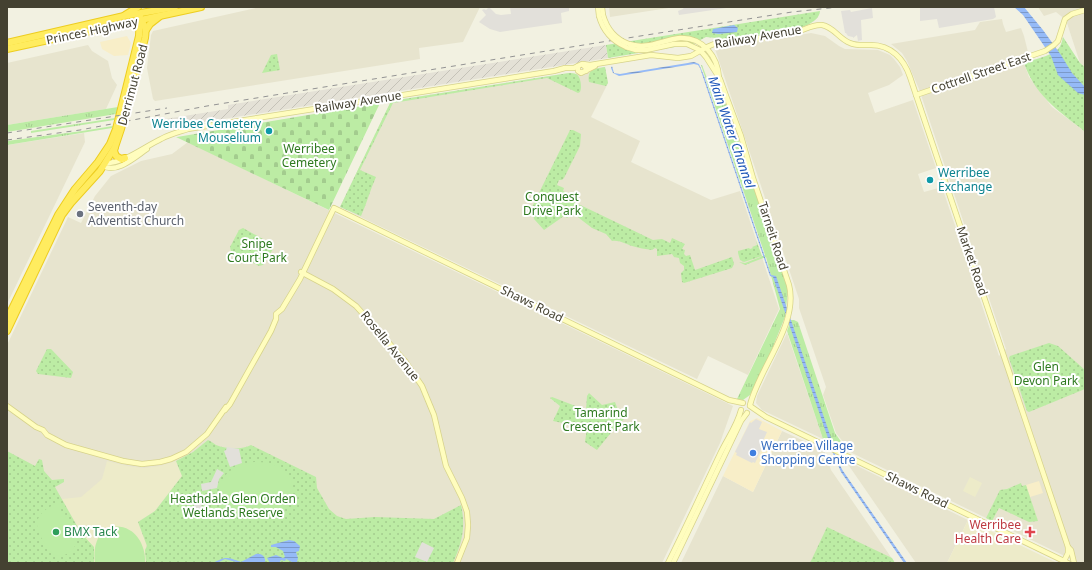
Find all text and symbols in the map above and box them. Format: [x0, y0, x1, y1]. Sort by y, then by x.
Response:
street label: Princes Highway [45, 12, 140, 49]
street label: Railway Avenue [713, 20, 803, 53]
street label: Derrimut Road [114, 42, 152, 127]
street label: Cottrell Street East [929, 47, 1034, 98]
water label: Main Water Channel [704, 73, 760, 191]
street label: Railway Avenue [313, 86, 403, 117]
place label: Werribee Cemetery Mouselium [152, 115, 262, 146]
marker: Werribee Cemetery Mouselium [264, 126, 274, 136]
park label: Werribee Cemetery [282, 140, 337, 171]
place label: Werribee Exchange [938, 164, 992, 195]
marker: Werribee Exchange [925, 175, 935, 185]
park label: Conquest Drive Park [523, 188, 582, 219]
place label: Seventh-day Adventist Church [88, 198, 184, 229]
street label: Tarneit Road [754, 199, 793, 272]
marker: Seventh-day Adventist Church [75, 209, 85, 219]
street label: Market Road [953, 224, 992, 298]
park label: Snipe Court Park [227, 235, 288, 266]
street label: Shaws Road [498, 281, 566, 326]
street label: Rosella Avenue [357, 307, 424, 384]
park label: Glen Devon Park [1014, 358, 1079, 389]
park label: Tamarind Crescent Park [562, 404, 640, 435]
place label: Werribee Village Shopping Centre [761, 437, 856, 468]
marker: Werribee Village Shopping Centre [748, 448, 758, 458]
street label: Shaws Road [883, 467, 951, 512]
park label: Heathdale Glen Orden Wetlands Reserve [170, 490, 296, 521]
place label: Werribee Health Care [955, 516, 1021, 547]
place label: BMX Tack [64, 523, 118, 540]
marker: Werribee Health Care [1024, 526, 1036, 538]
marker: BMX Tack [51, 527, 61, 537]

